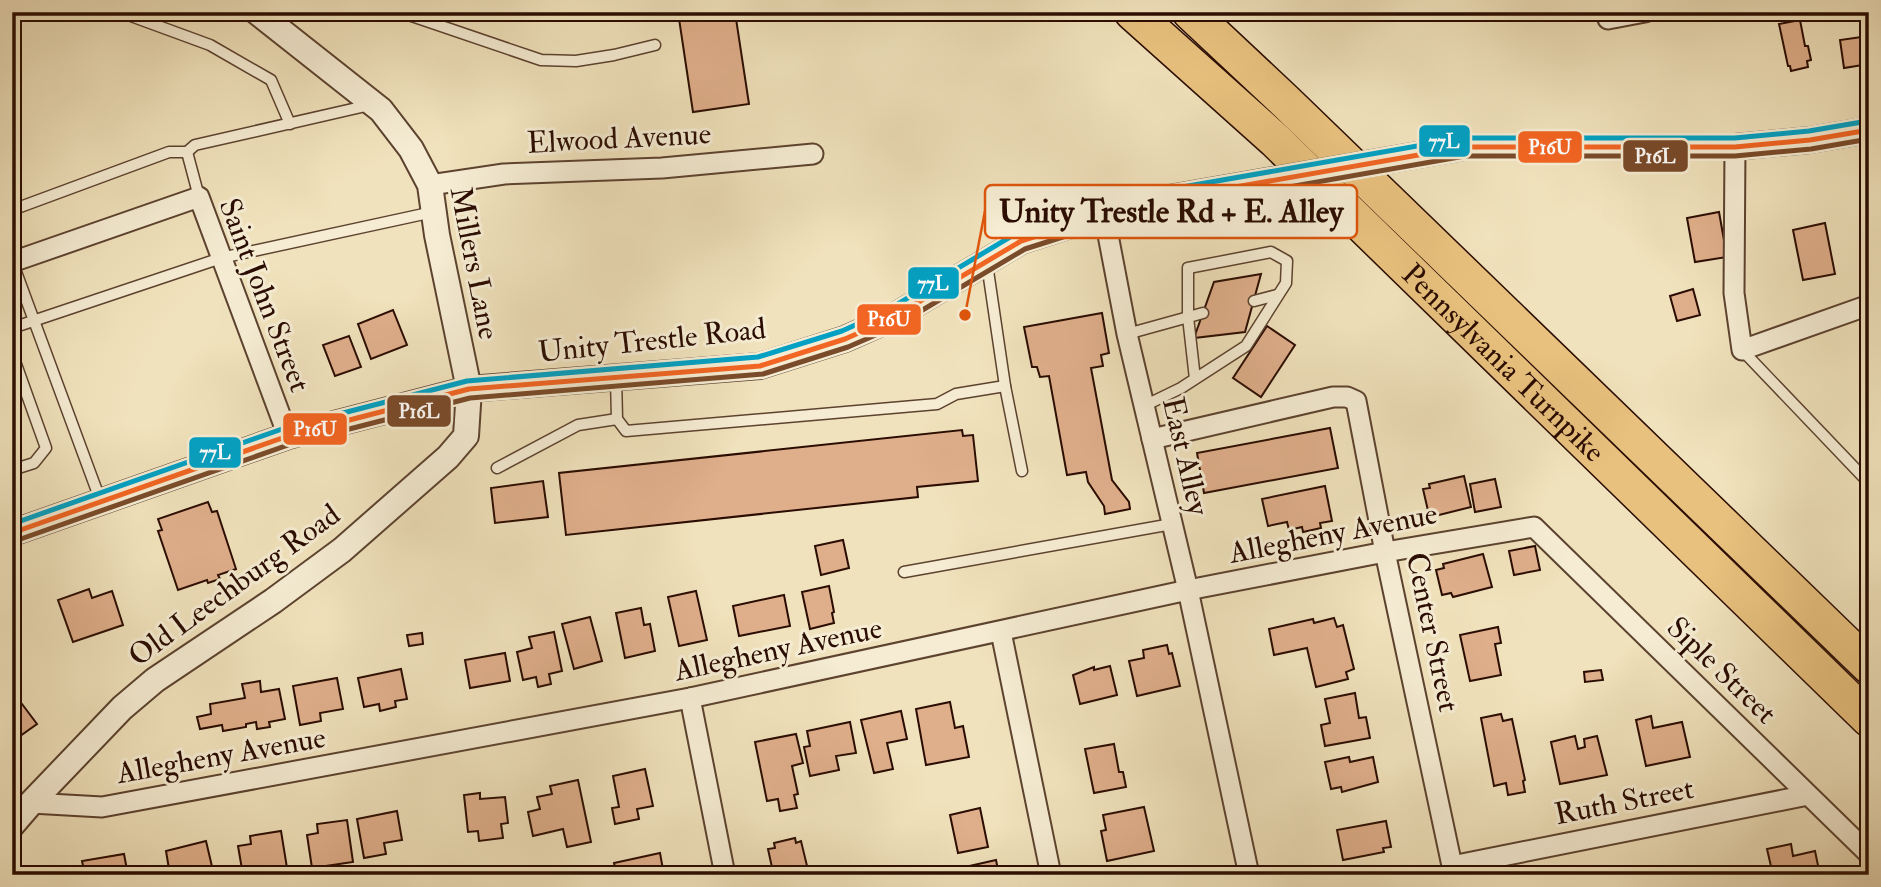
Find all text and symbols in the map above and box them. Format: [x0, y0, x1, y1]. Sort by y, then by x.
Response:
street label: Elwood Avenue [526, 115, 712, 162]
line badge: 77L [1418, 124, 1471, 158]
text: 77L [1428, 130, 1460, 154]
line badge: P16U [1517, 130, 1583, 164]
text: P16U [1528, 136, 1572, 160]
line badge: P16L [1622, 139, 1689, 173]
text: P16L [1634, 145, 1676, 169]
street label: Millers Lane [442, 184, 507, 343]
callout: Unity Trestle Rd + E. Alley [985, 185, 1357, 238]
text: Unity Trestle Rd + E. Alley [999, 192, 1344, 232]
street label: Saint John Street [211, 193, 318, 397]
street label: Pennsylvania Turnpike [1394, 256, 1612, 470]
line badge: 77L [907, 266, 960, 300]
text: 77L [917, 272, 949, 296]
line badge: P16U [856, 303, 922, 336]
text: P16U [867, 308, 911, 332]
street label: Unity Trestle Road [536, 310, 768, 371]
street label: East Alley [1154, 393, 1217, 520]
line badge: P16L [386, 394, 452, 428]
text: P16L [398, 400, 440, 424]
line badge: P16U [282, 412, 348, 446]
text: P16U [293, 418, 337, 442]
line badge: 77L [188, 436, 242, 469]
text: 77L [199, 441, 231, 465]
street label: Allegheny Avenue [1225, 495, 1440, 572]
street label: Old Leechburg Road [121, 496, 347, 675]
street label: Center Street [1398, 549, 1467, 715]
street label: Allegheny Avenue [670, 609, 885, 690]
street label: Siple Street [1659, 609, 1784, 732]
street label: Allegheny Avenue [113, 719, 328, 792]
street label: Ruth Street [1552, 770, 1697, 833]

